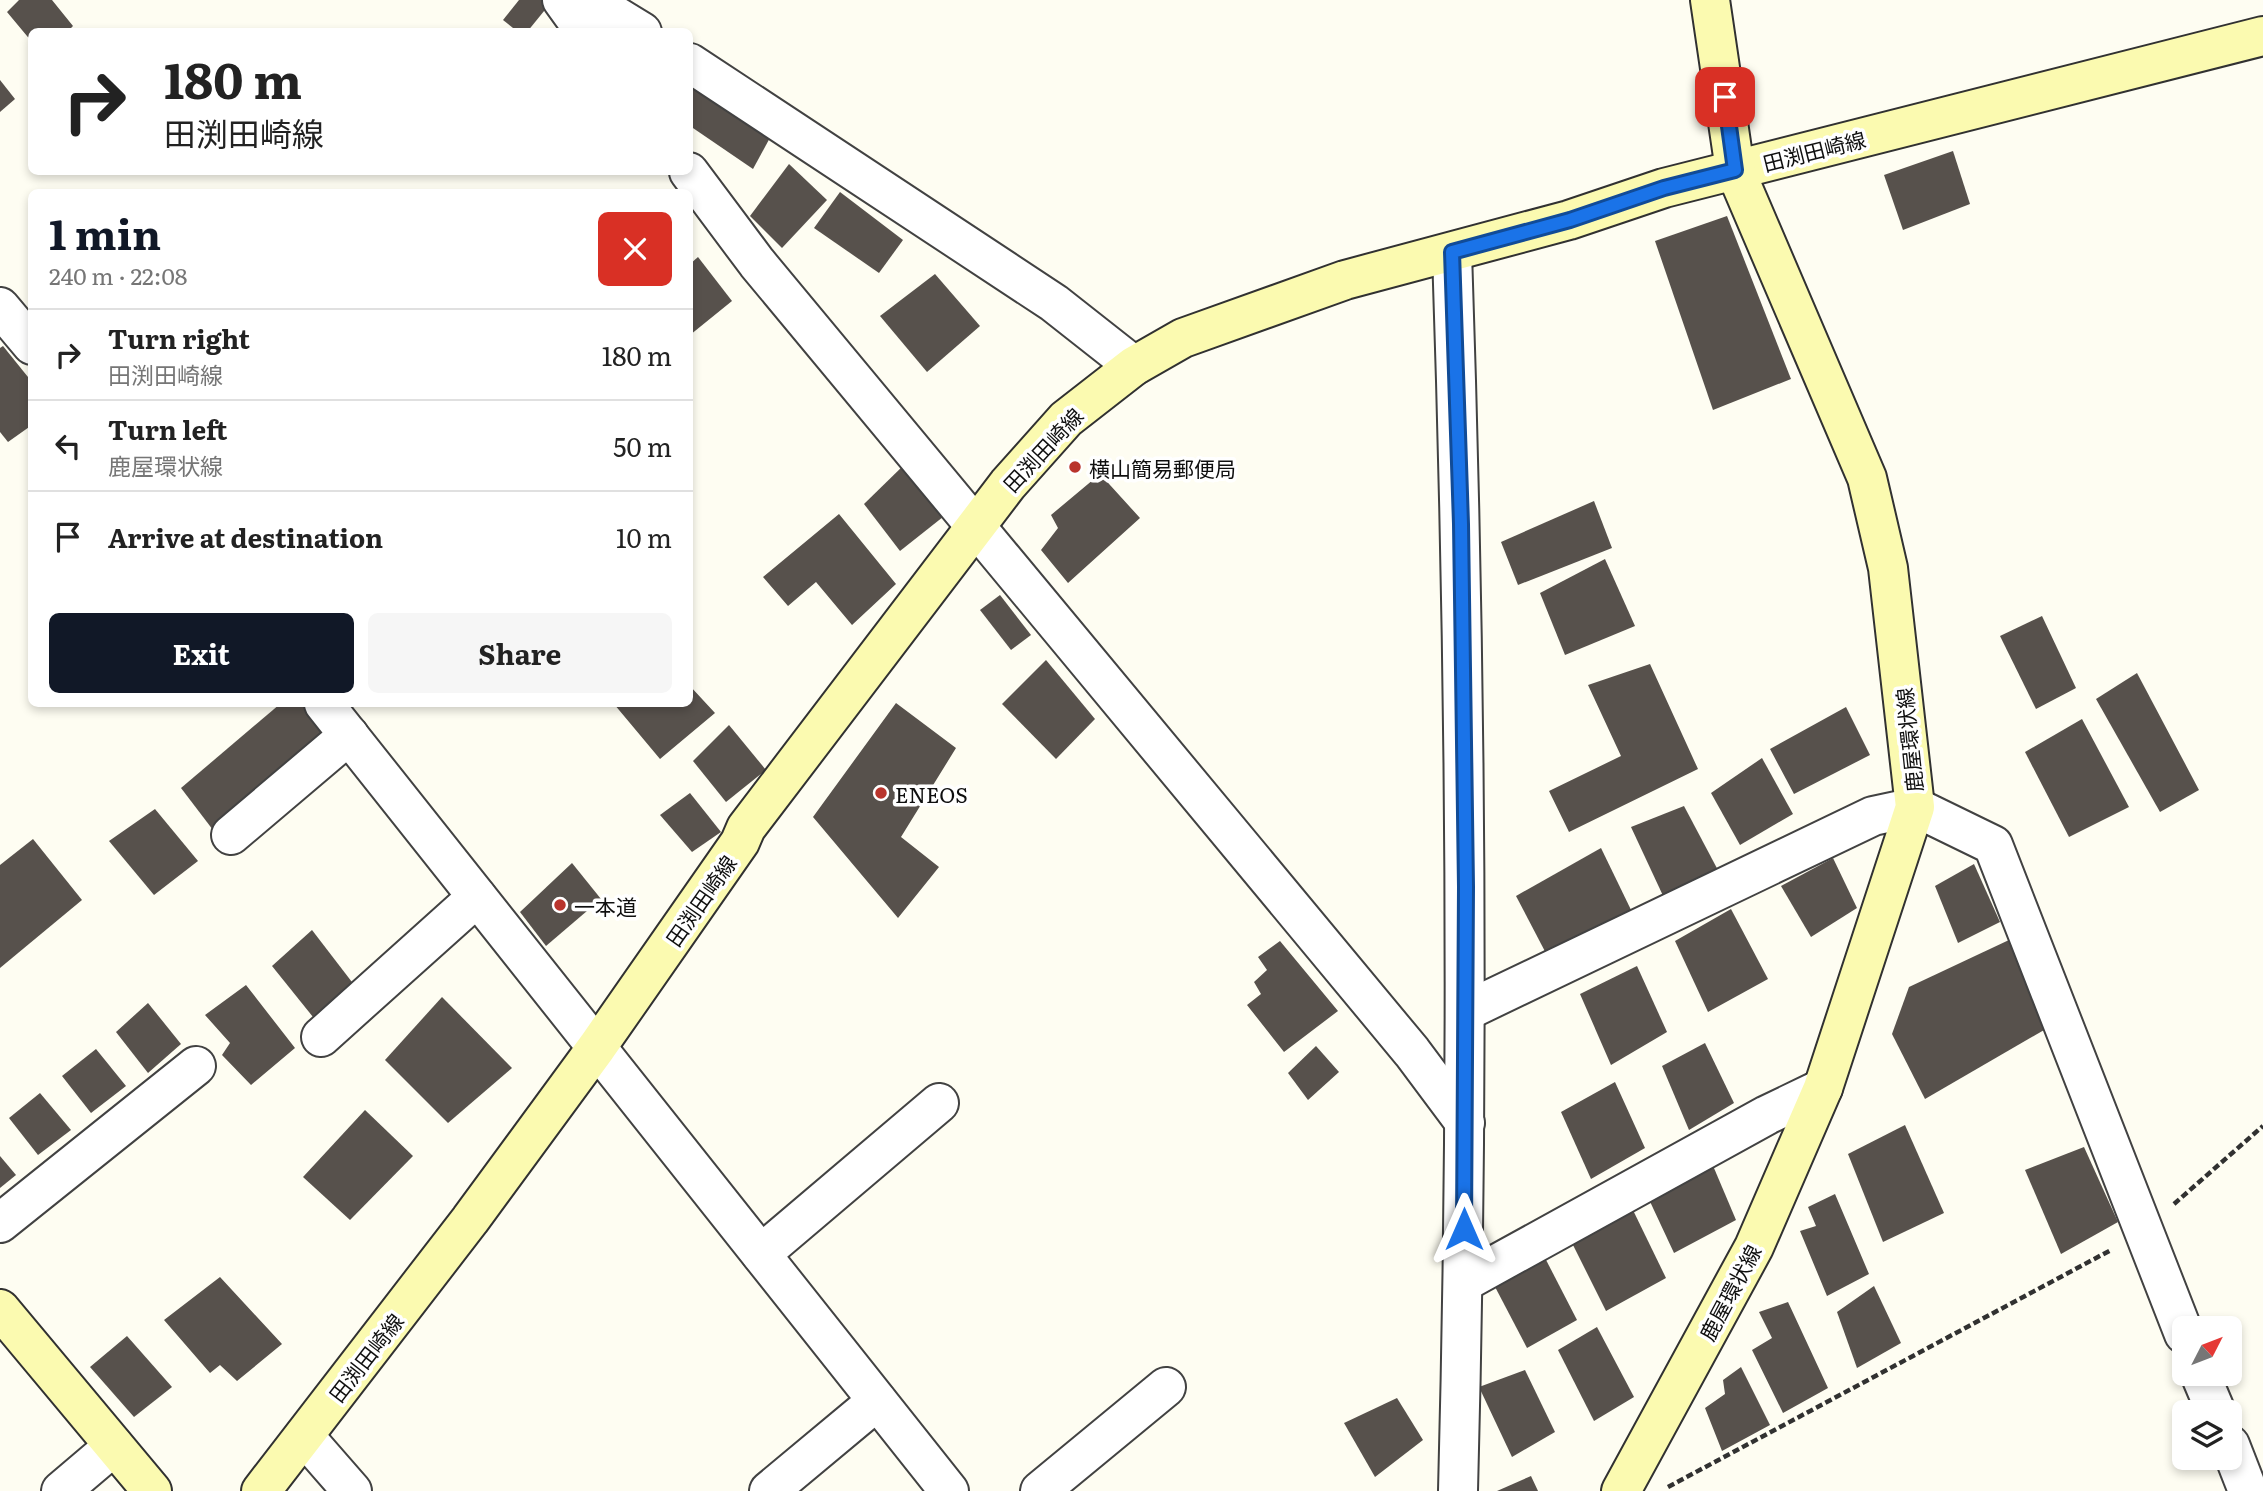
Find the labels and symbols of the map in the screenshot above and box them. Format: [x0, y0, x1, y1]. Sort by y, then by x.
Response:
pin [1695, 67, 1755, 127]
street label: 田渕田崎線 [1759, 122, 1869, 178]
street label: 田渕田崎線 [995, 400, 1089, 498]
place label: 横山簡易郵便局 [1089, 452, 1236, 483]
marker: 横山簡易郵便局 [1067, 459, 1083, 475]
street label: 鹿屋環状線 [1887, 686, 1929, 794]
place label: ENEOS [895, 778, 968, 809]
marker: ENEOS [873, 785, 889, 801]
street label: 田渕田崎線 [657, 848, 743, 952]
place label: 一本道 [574, 890, 637, 921]
marker: 一本道 [552, 897, 568, 913]
position arrow [1427, 1192, 1501, 1266]
street label: 鹿屋環状線 [1691, 1238, 1767, 1346]
street label: 田渕田崎線 [320, 1306, 410, 1408]
north arrow [2172, 1316, 2242, 1386]

